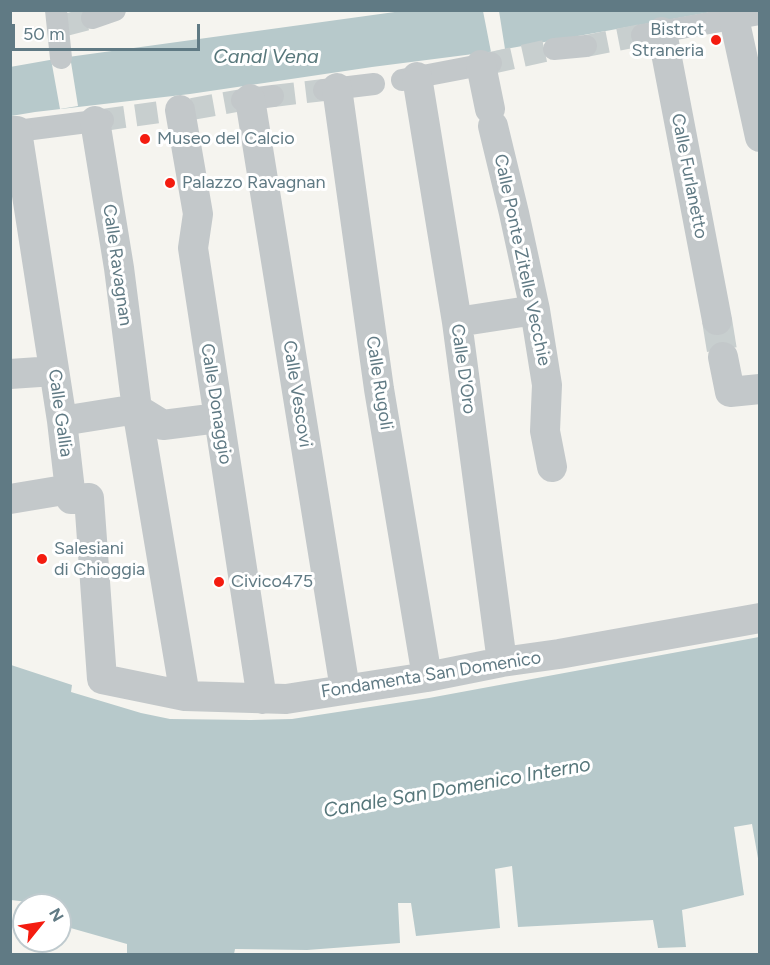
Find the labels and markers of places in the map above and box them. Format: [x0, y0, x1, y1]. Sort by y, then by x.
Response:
place label: Bistrot Straneria [632, 19, 704, 62]
marker: Bistrot Straneria [709, 33, 723, 47]
place label: Museo del Calcio [157, 128, 295, 150]
marker: Museo del Calcio [138, 132, 152, 146]
place label: Palazzo Ravagnan [182, 172, 326, 194]
marker: Palazzo Ravagnan [163, 176, 177, 190]
place label: Salesiani di Chioggia [54, 538, 145, 580]
marker: Salesiani di Chioggia [35, 552, 49, 566]
place label: Civico475 [231, 571, 313, 593]
marker: Civico475 [212, 575, 226, 589]

